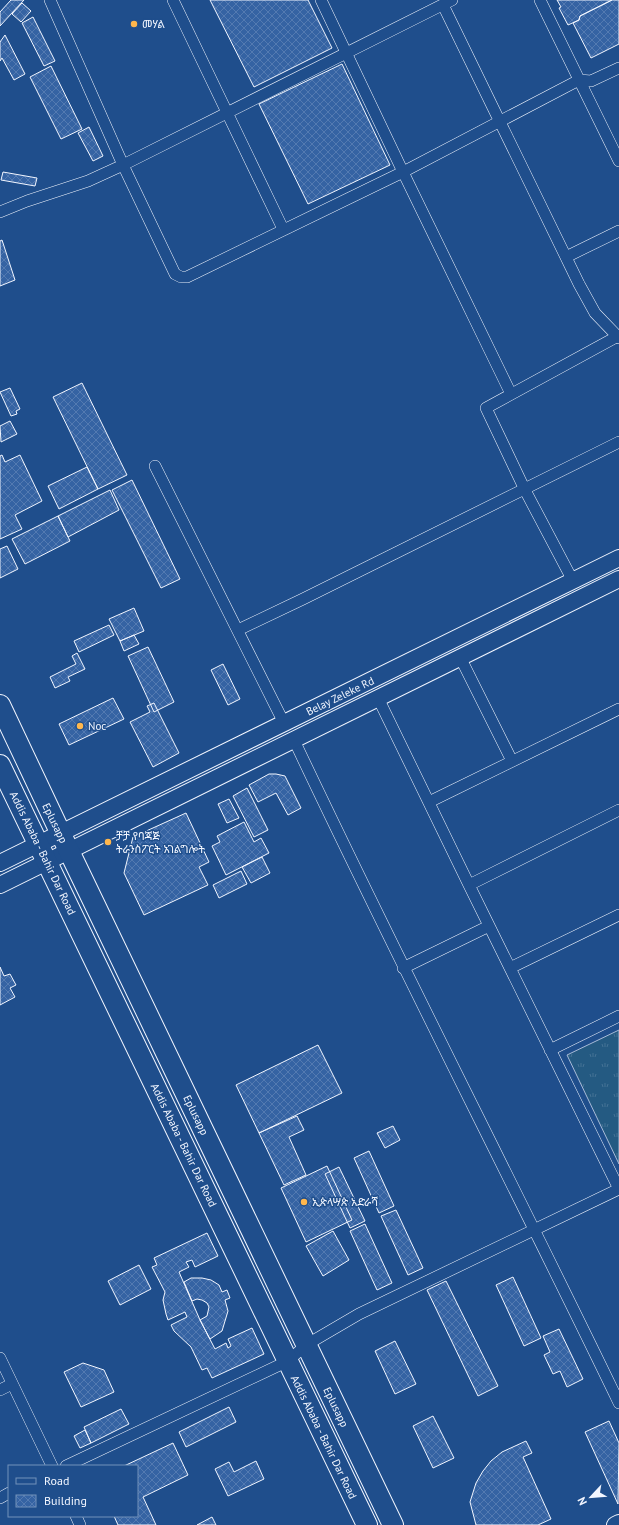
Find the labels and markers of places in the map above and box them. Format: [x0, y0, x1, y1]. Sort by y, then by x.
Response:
place label: መሃል [142, 17, 166, 31]
marker: መሃል [129, 19, 139, 29]
place label: Noc [88, 719, 106, 733]
marker: Noc [75, 721, 85, 731]
place label: ቻቻ የባጃጅ ትራንስፖርት አገልግሎት [116, 829, 205, 856]
marker: ቻቻ የባጃጅ ትራንስፖርት አገልግሎት [103, 837, 113, 847]
place label: ኢጵላሣጵ አድራሻ [312, 1195, 378, 1209]
marker: ኢጵላሣጵ አድራሻ [299, 1197, 309, 1207]

